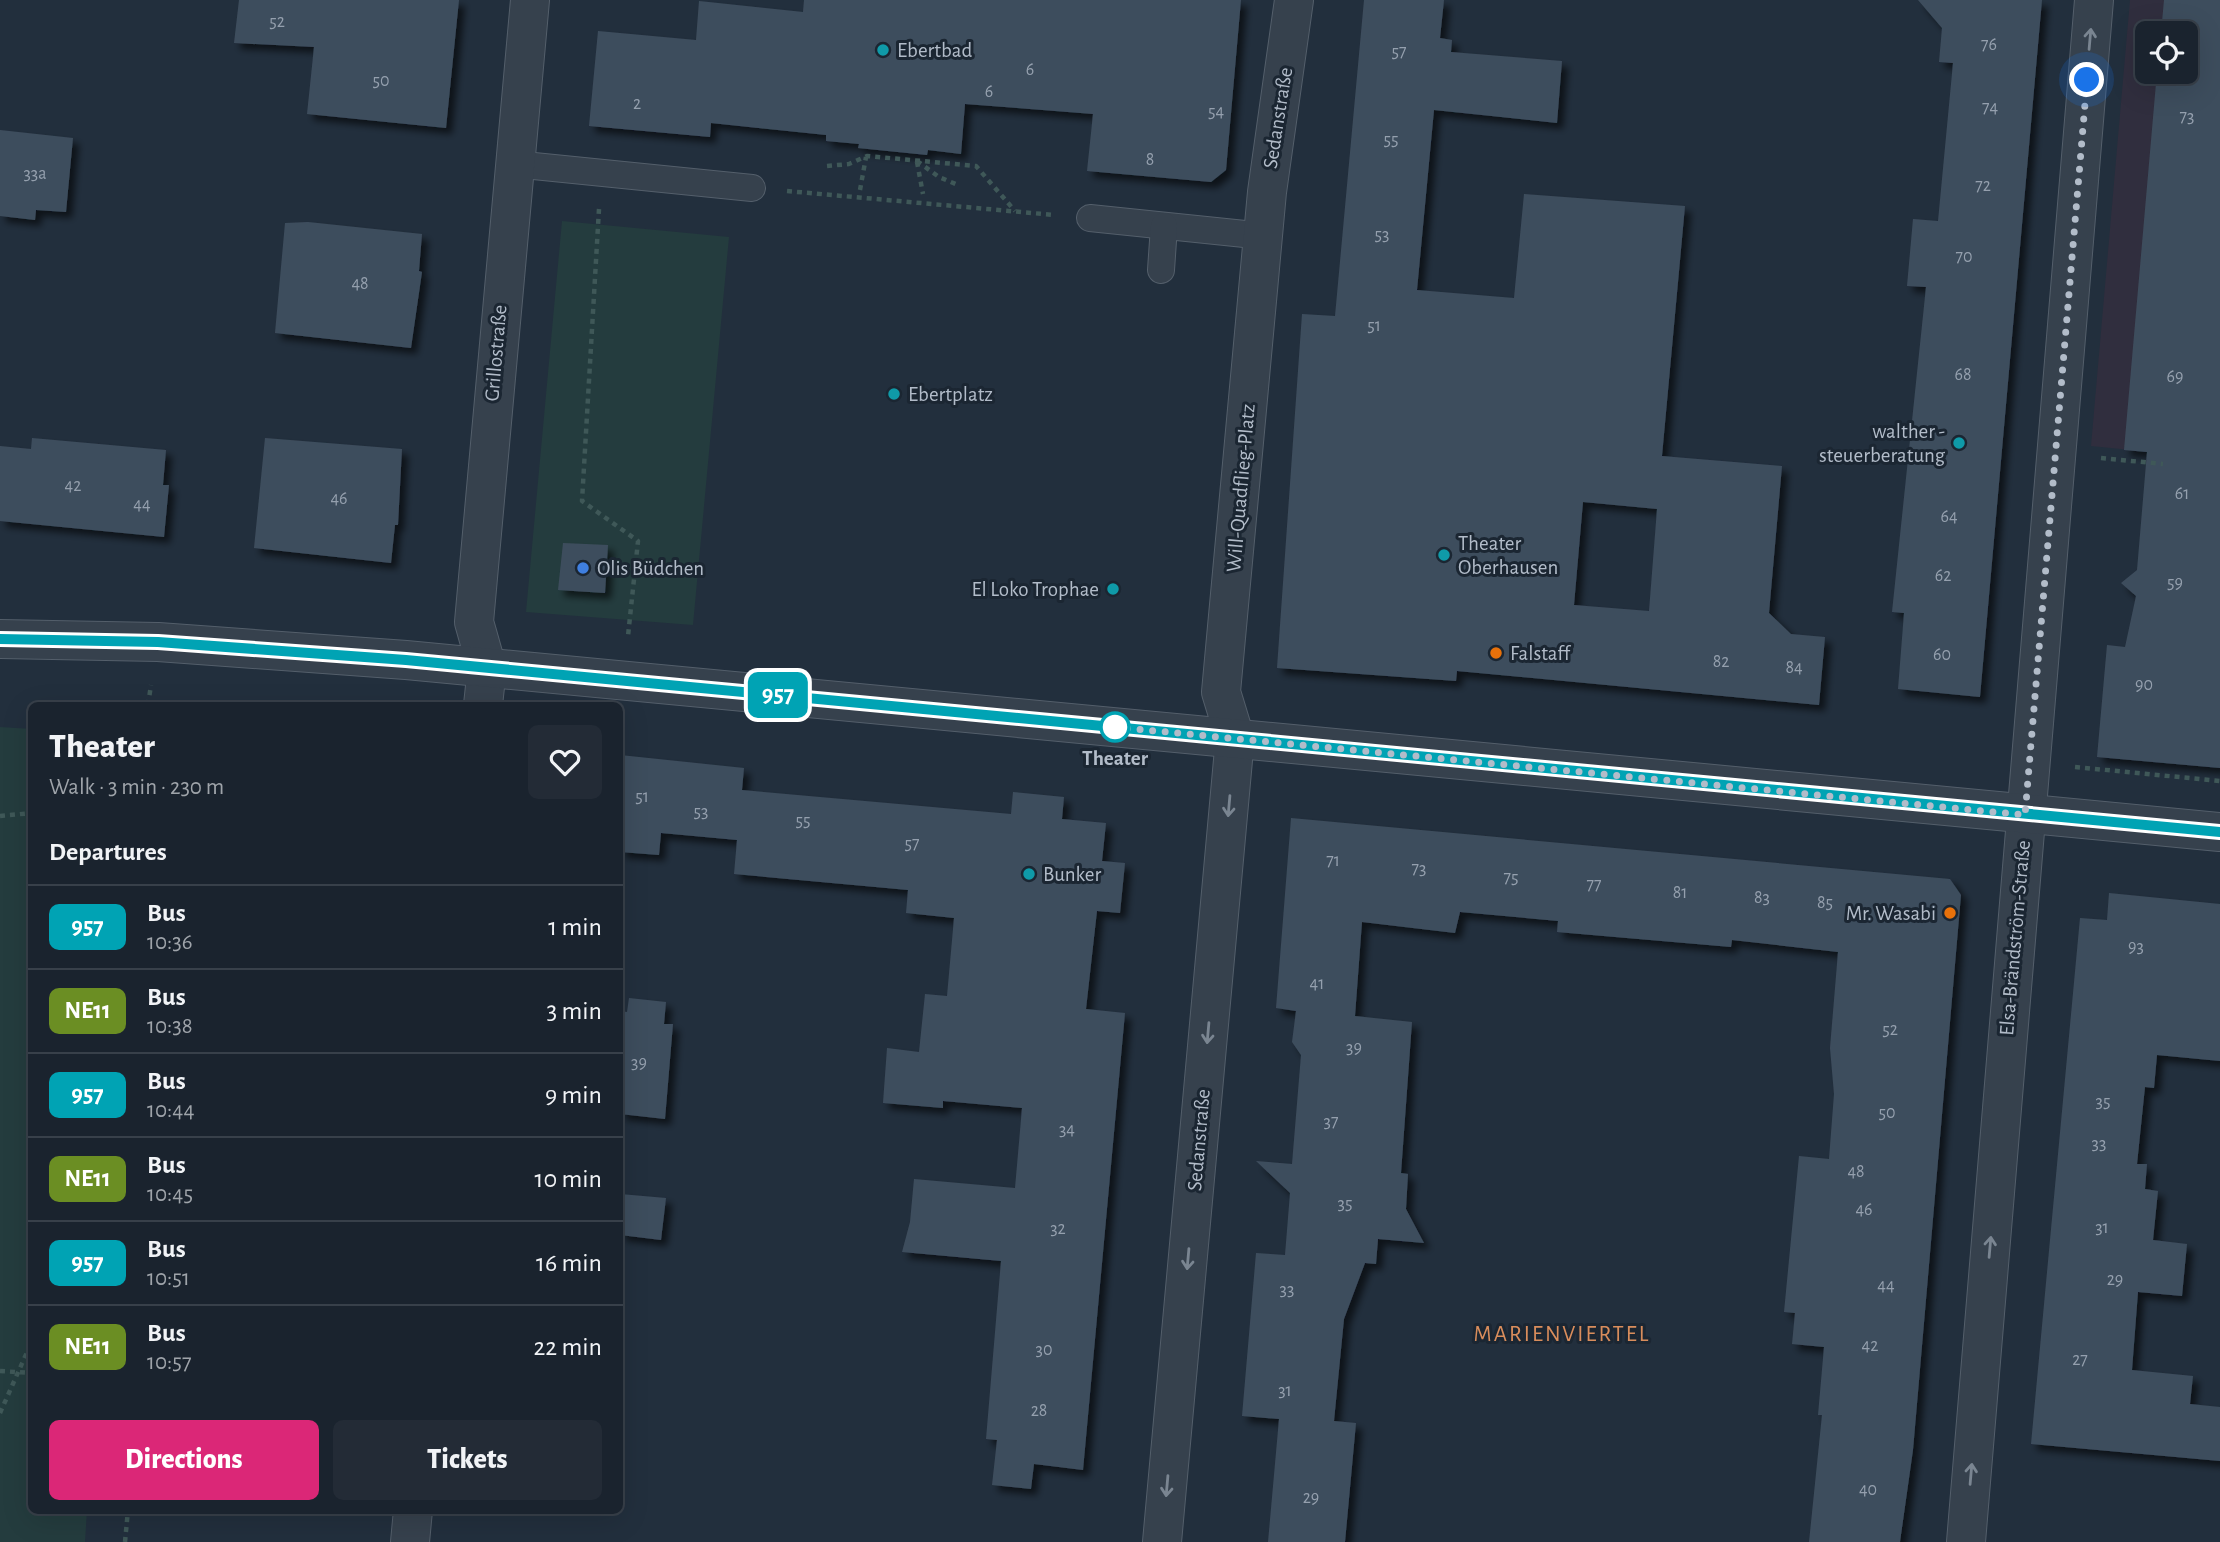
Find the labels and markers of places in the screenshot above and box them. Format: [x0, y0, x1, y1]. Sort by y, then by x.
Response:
place label: Ebertbad [897, 40, 973, 61]
marker: Ebertbad [875, 42, 891, 58]
place label: Ebertplatz [908, 384, 993, 405]
marker: Ebertplatz [886, 386, 902, 402]
place label: walther - steuerberatung [1819, 421, 1946, 466]
marker: walther - steuerberatung [1951, 435, 1967, 451]
place label: Theater Oberhausen [1458, 533, 1558, 578]
marker: Theater Oberhausen [1436, 547, 1452, 563]
place label: Olis Büdchen [597, 558, 704, 579]
marker: Olis Büdchen [575, 560, 591, 576]
place label: El Loko Trophae [971, 579, 1099, 600]
marker: El Loko Trophae [1105, 581, 1121, 597]
place label: Falstaff [1510, 643, 1572, 664]
marker: Falstaff [1488, 645, 1504, 661]
marker: Theater [1100, 712, 1130, 742]
place label: Theater [1082, 748, 1149, 769]
place label: Bunker [1043, 864, 1102, 885]
marker: Bunker [1021, 866, 1037, 882]
place label: Mr. Wasabi [1846, 903, 1936, 924]
marker: Mr. Wasabi [1942, 905, 1958, 921]

